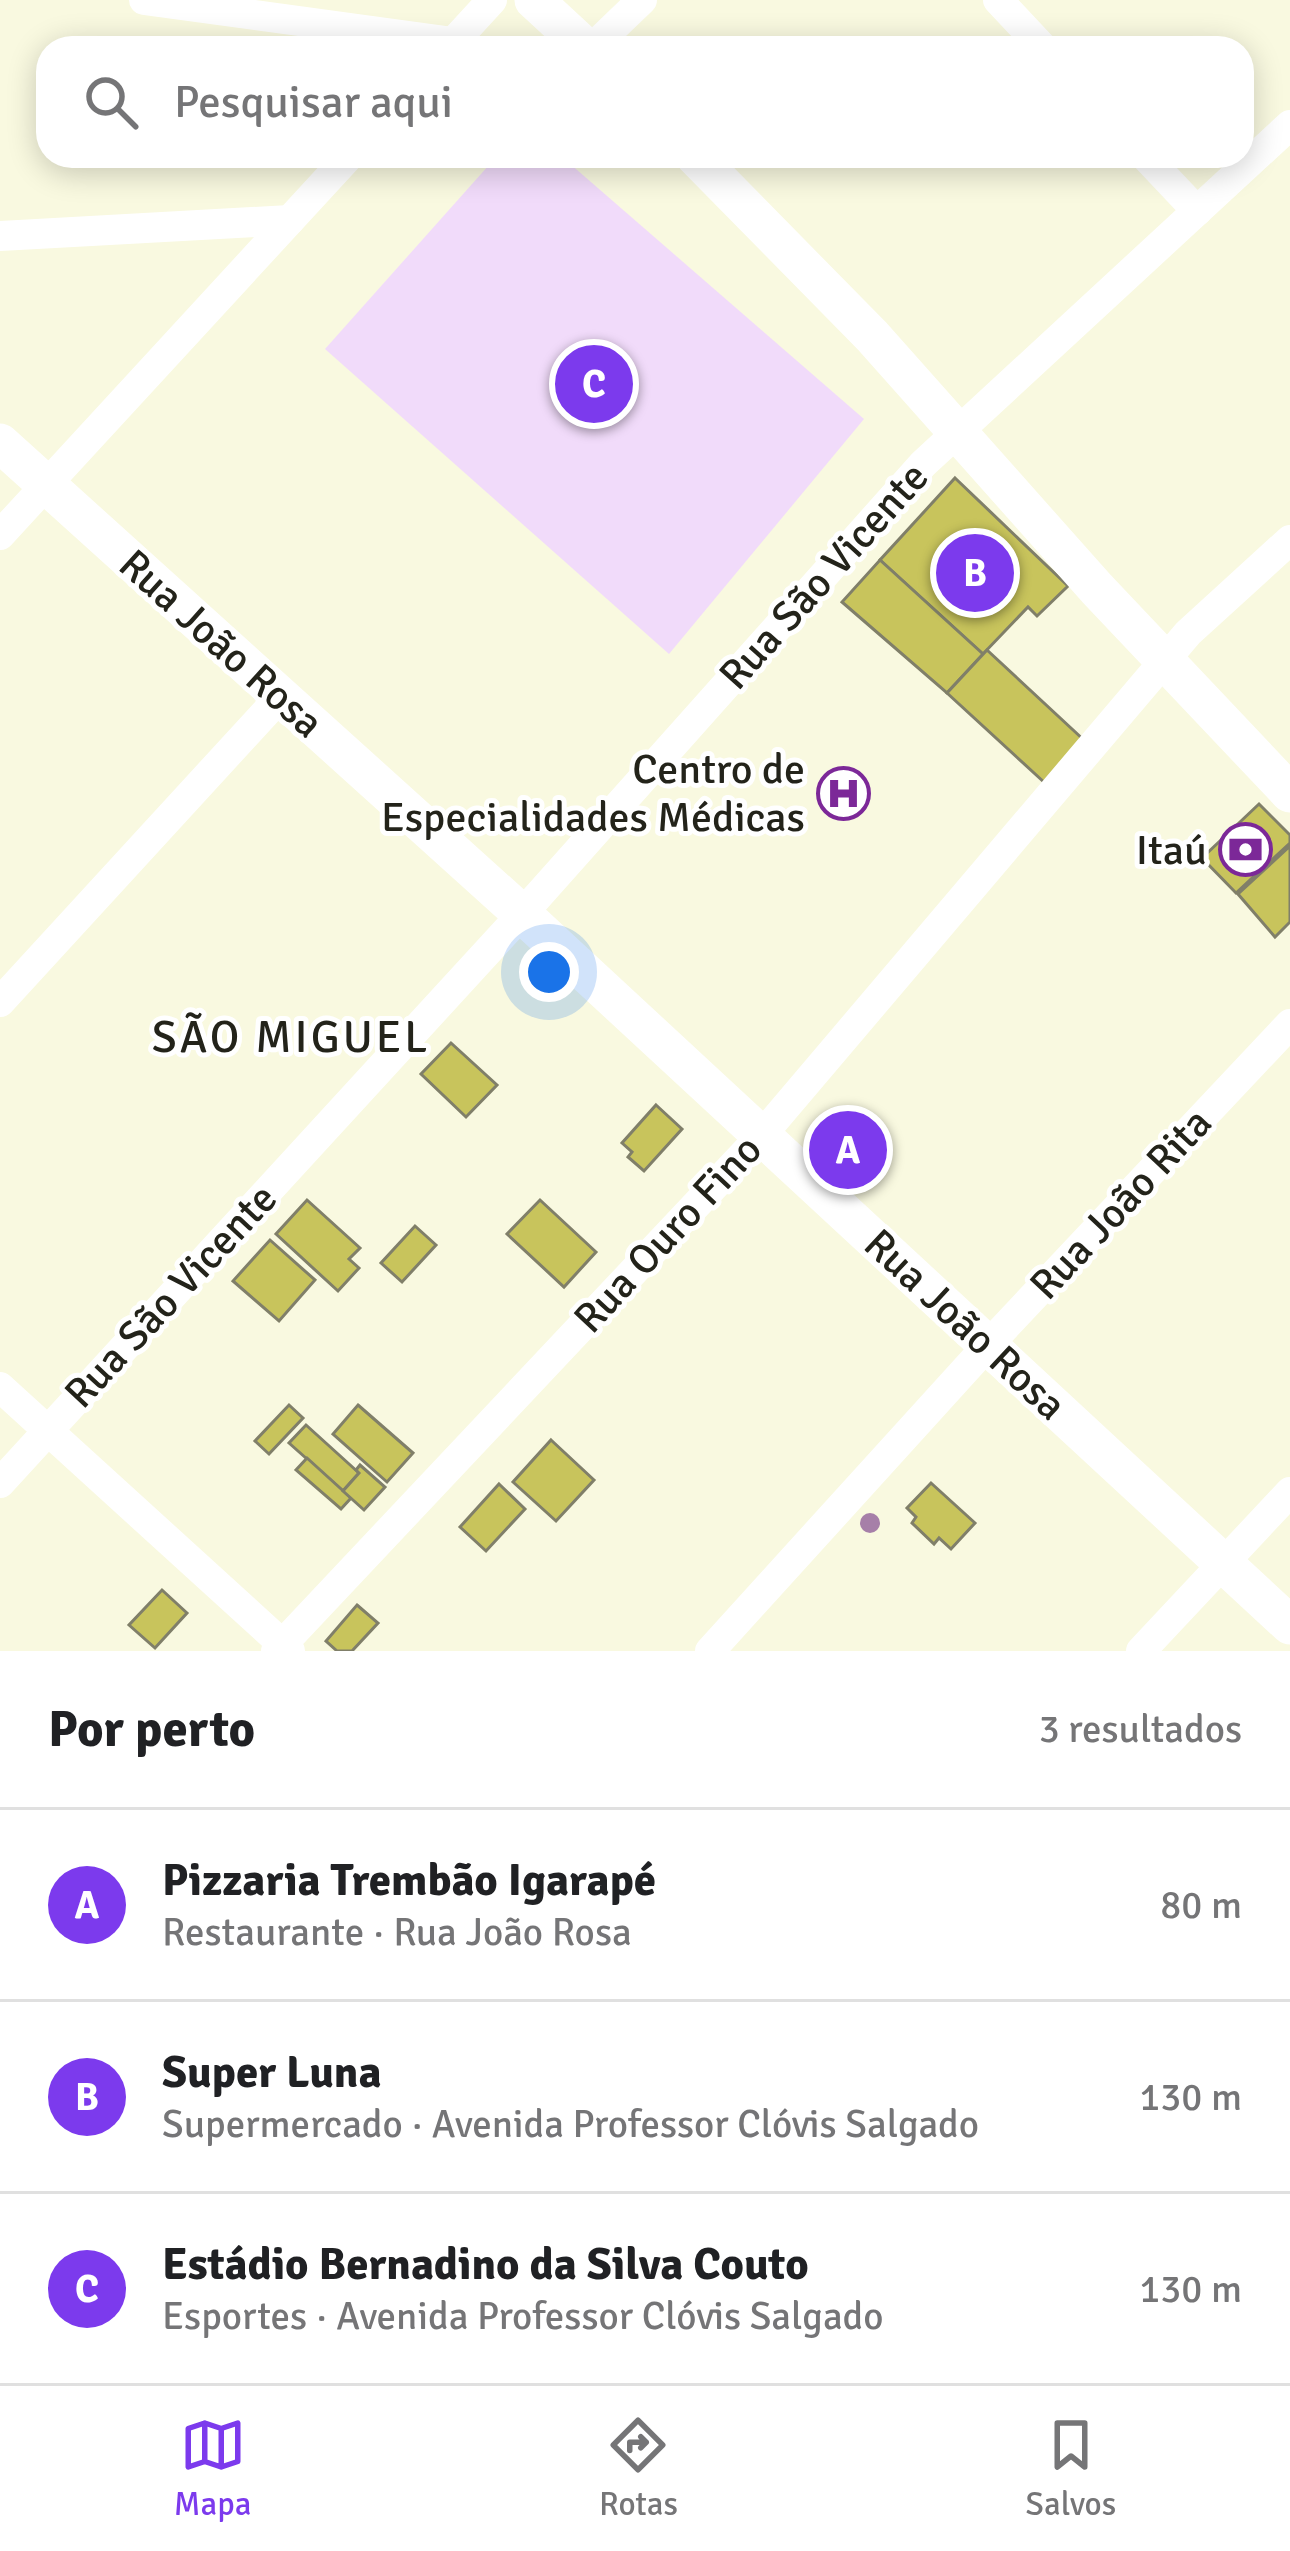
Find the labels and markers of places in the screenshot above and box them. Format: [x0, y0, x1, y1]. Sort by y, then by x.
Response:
pin: C [555, 339, 633, 429]
pin: B [936, 528, 1014, 618]
place label: Centro de Especialidades Médicas [381, 744, 805, 843]
hospital icon: Centro de Especialidades Médicas [816, 765, 872, 821]
bank icon: Itaú [1218, 822, 1274, 878]
place label: Itaú [1136, 825, 1207, 876]
pin: A [809, 1105, 887, 1195]

